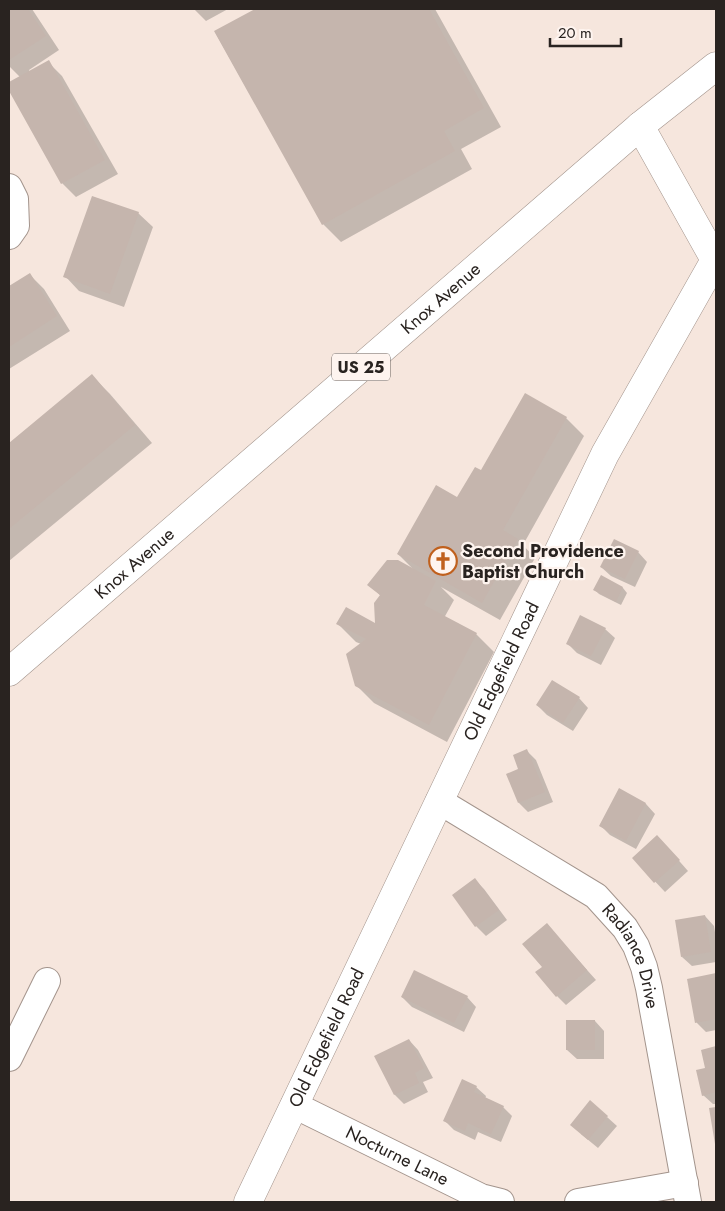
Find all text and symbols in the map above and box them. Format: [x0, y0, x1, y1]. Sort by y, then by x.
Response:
scale bar [550, 15, 621, 47]
text: 20 m [558, 22, 592, 44]
street label: Knox Avenue [395, 256, 486, 340]
road number: US 25 [332, 354, 390, 381]
street label: Knox Avenue [89, 521, 180, 605]
place label: Second Providence Baptist Church [462, 538, 624, 585]
church icon: Second Providence Baptist Church [428, 546, 458, 576]
street label: Old Edgefield Road [457, 597, 546, 745]
street label: Radiance Drive [596, 898, 666, 1011]
street label: Old Edgefield Road [282, 964, 371, 1112]
street label: Nocturne Lane [341, 1119, 453, 1192]

